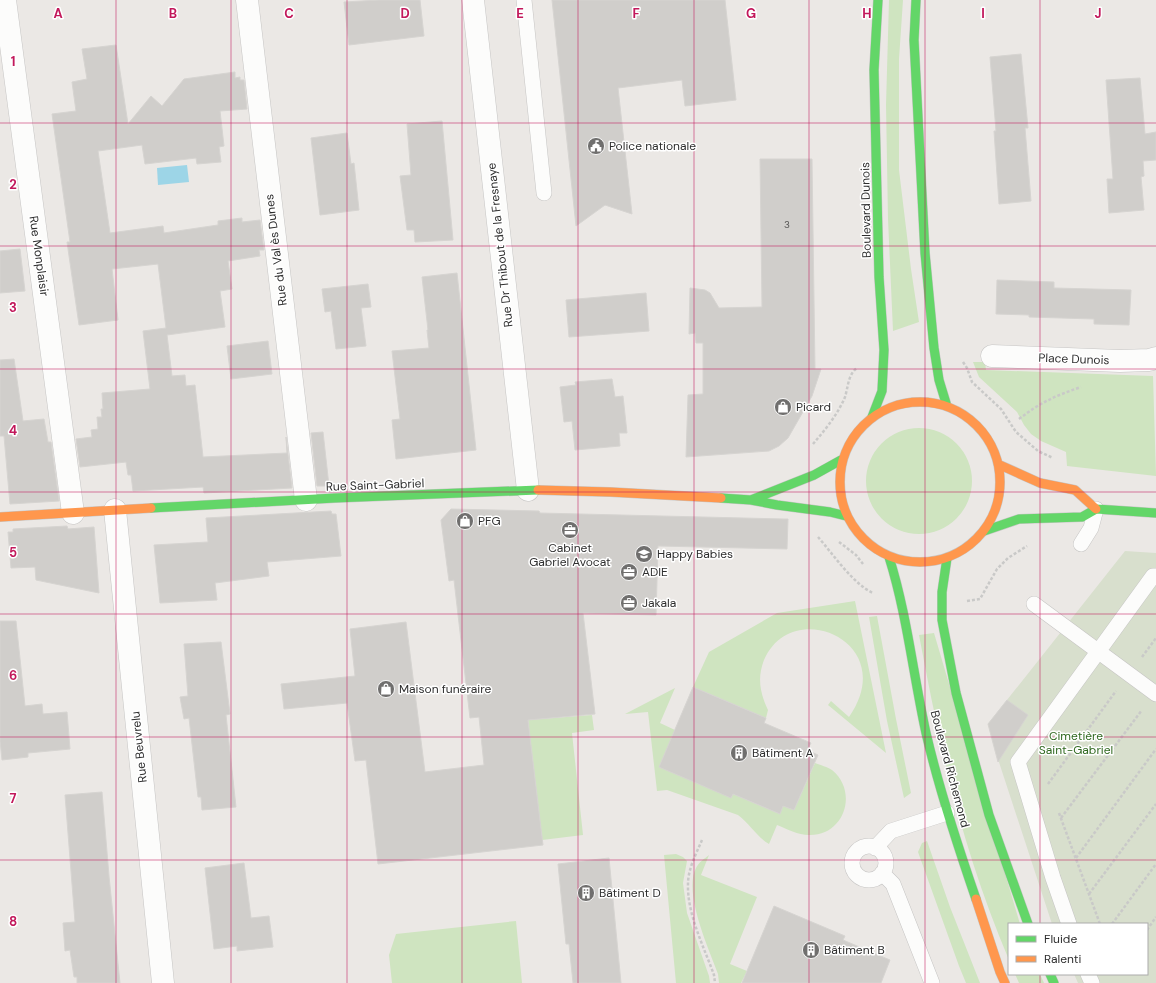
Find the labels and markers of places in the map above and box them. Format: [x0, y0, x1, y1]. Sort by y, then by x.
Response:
public building icon: Police nationale [586, 136, 606, 156]
place label: Police nationale [609, 138, 696, 154]
shop icon: Picard [773, 397, 793, 417]
place label: Picard [796, 399, 831, 415]
shop icon: PFG [455, 511, 475, 531]
place label: PFG [478, 513, 500, 529]
office icon: Cabinet Gabriel Avocat [560, 520, 580, 540]
place label: Cabinet Gabriel Avocat [529, 540, 611, 570]
school or university icon: Happy Babies [634, 544, 654, 564]
place label: Happy Babies [657, 546, 733, 562]
office icon: ADIE [619, 562, 639, 582]
place label: ADIE [642, 564, 668, 580]
office icon: Jakala [619, 593, 639, 613]
place label: Jakala [642, 595, 676, 611]
shop icon: Maison funéraire [376, 679, 396, 699]
place label: Maison funéraire [399, 681, 491, 697]
building icon: Bâtiment A [729, 743, 749, 763]
place label: Bâtiment A [752, 745, 813, 761]
building icon: Bâtiment D [576, 883, 596, 903]
place label: Bâtiment D [599, 885, 661, 901]
building icon: Bâtiment B [801, 940, 821, 960]
place label: Bâtiment B [824, 942, 885, 958]

